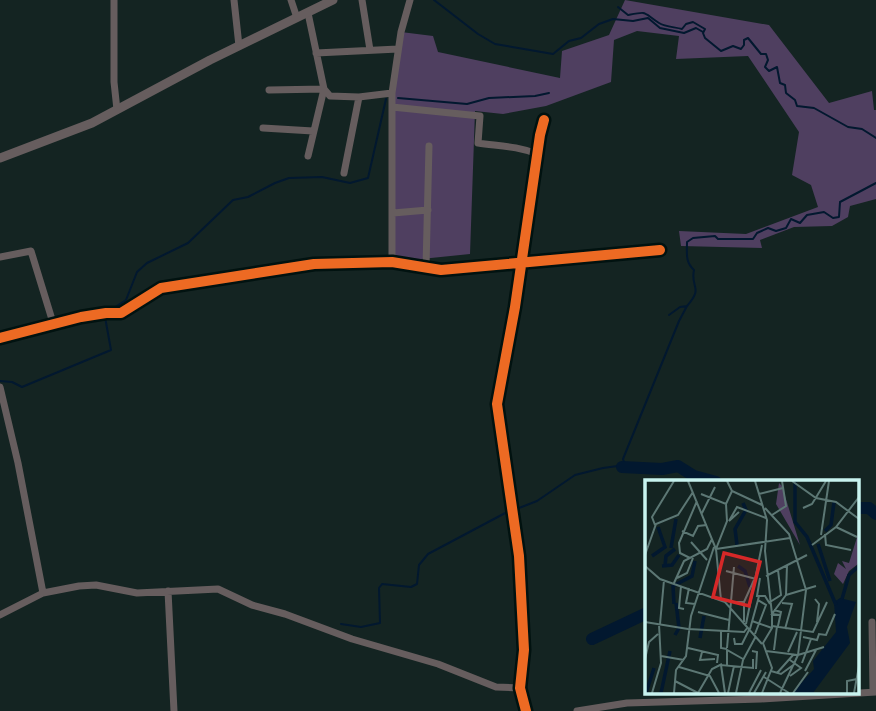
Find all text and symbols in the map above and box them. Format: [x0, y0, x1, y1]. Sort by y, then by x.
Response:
inset map [645, 480, 858, 694]

